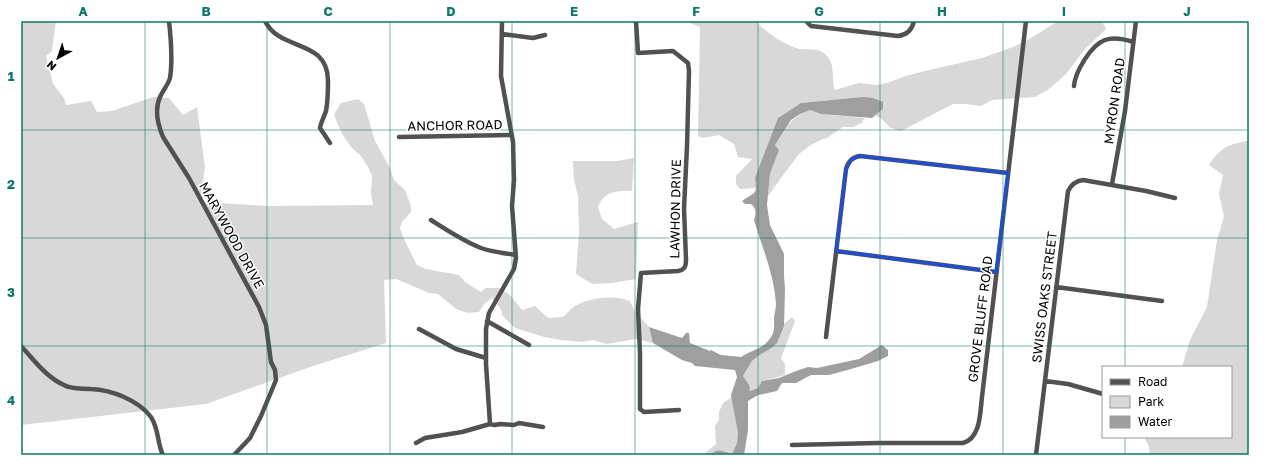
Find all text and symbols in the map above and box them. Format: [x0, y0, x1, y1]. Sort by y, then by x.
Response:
text: A [78, 3, 88, 19]
text: B [201, 3, 211, 19]
text: C [323, 3, 333, 19]
text: D [446, 3, 456, 19]
text: E [570, 3, 578, 19]
text: F [692, 3, 700, 19]
text: G [814, 3, 824, 19]
text: H [937, 3, 947, 19]
text: I [1062, 3, 1066, 19]
text: J [1183, 3, 1191, 19]
north arrow [38, 38, 78, 78]
street label: MYRON ROAD [1100, 57, 1128, 145]
text: N [44, 58, 59, 74]
text: 1 [8, 68, 15, 84]
street label: ANCHOR ROAD [407, 116, 503, 134]
street label: LAWHON DRIVE [666, 159, 684, 259]
text: 2 [7, 176, 15, 192]
street label: MARYWOOD DRIVE [196, 179, 268, 291]
street label: SWISS OAKS STREET [1028, 230, 1060, 364]
street label: GROVE BLUFF ROAD [964, 255, 996, 383]
text: 3 [7, 284, 15, 300]
legend [1102, 366, 1232, 438]
text: Road [1138, 374, 1167, 389]
text: 4 [7, 392, 15, 408]
text: Park [1138, 394, 1164, 409]
text: Water [1138, 414, 1172, 429]

